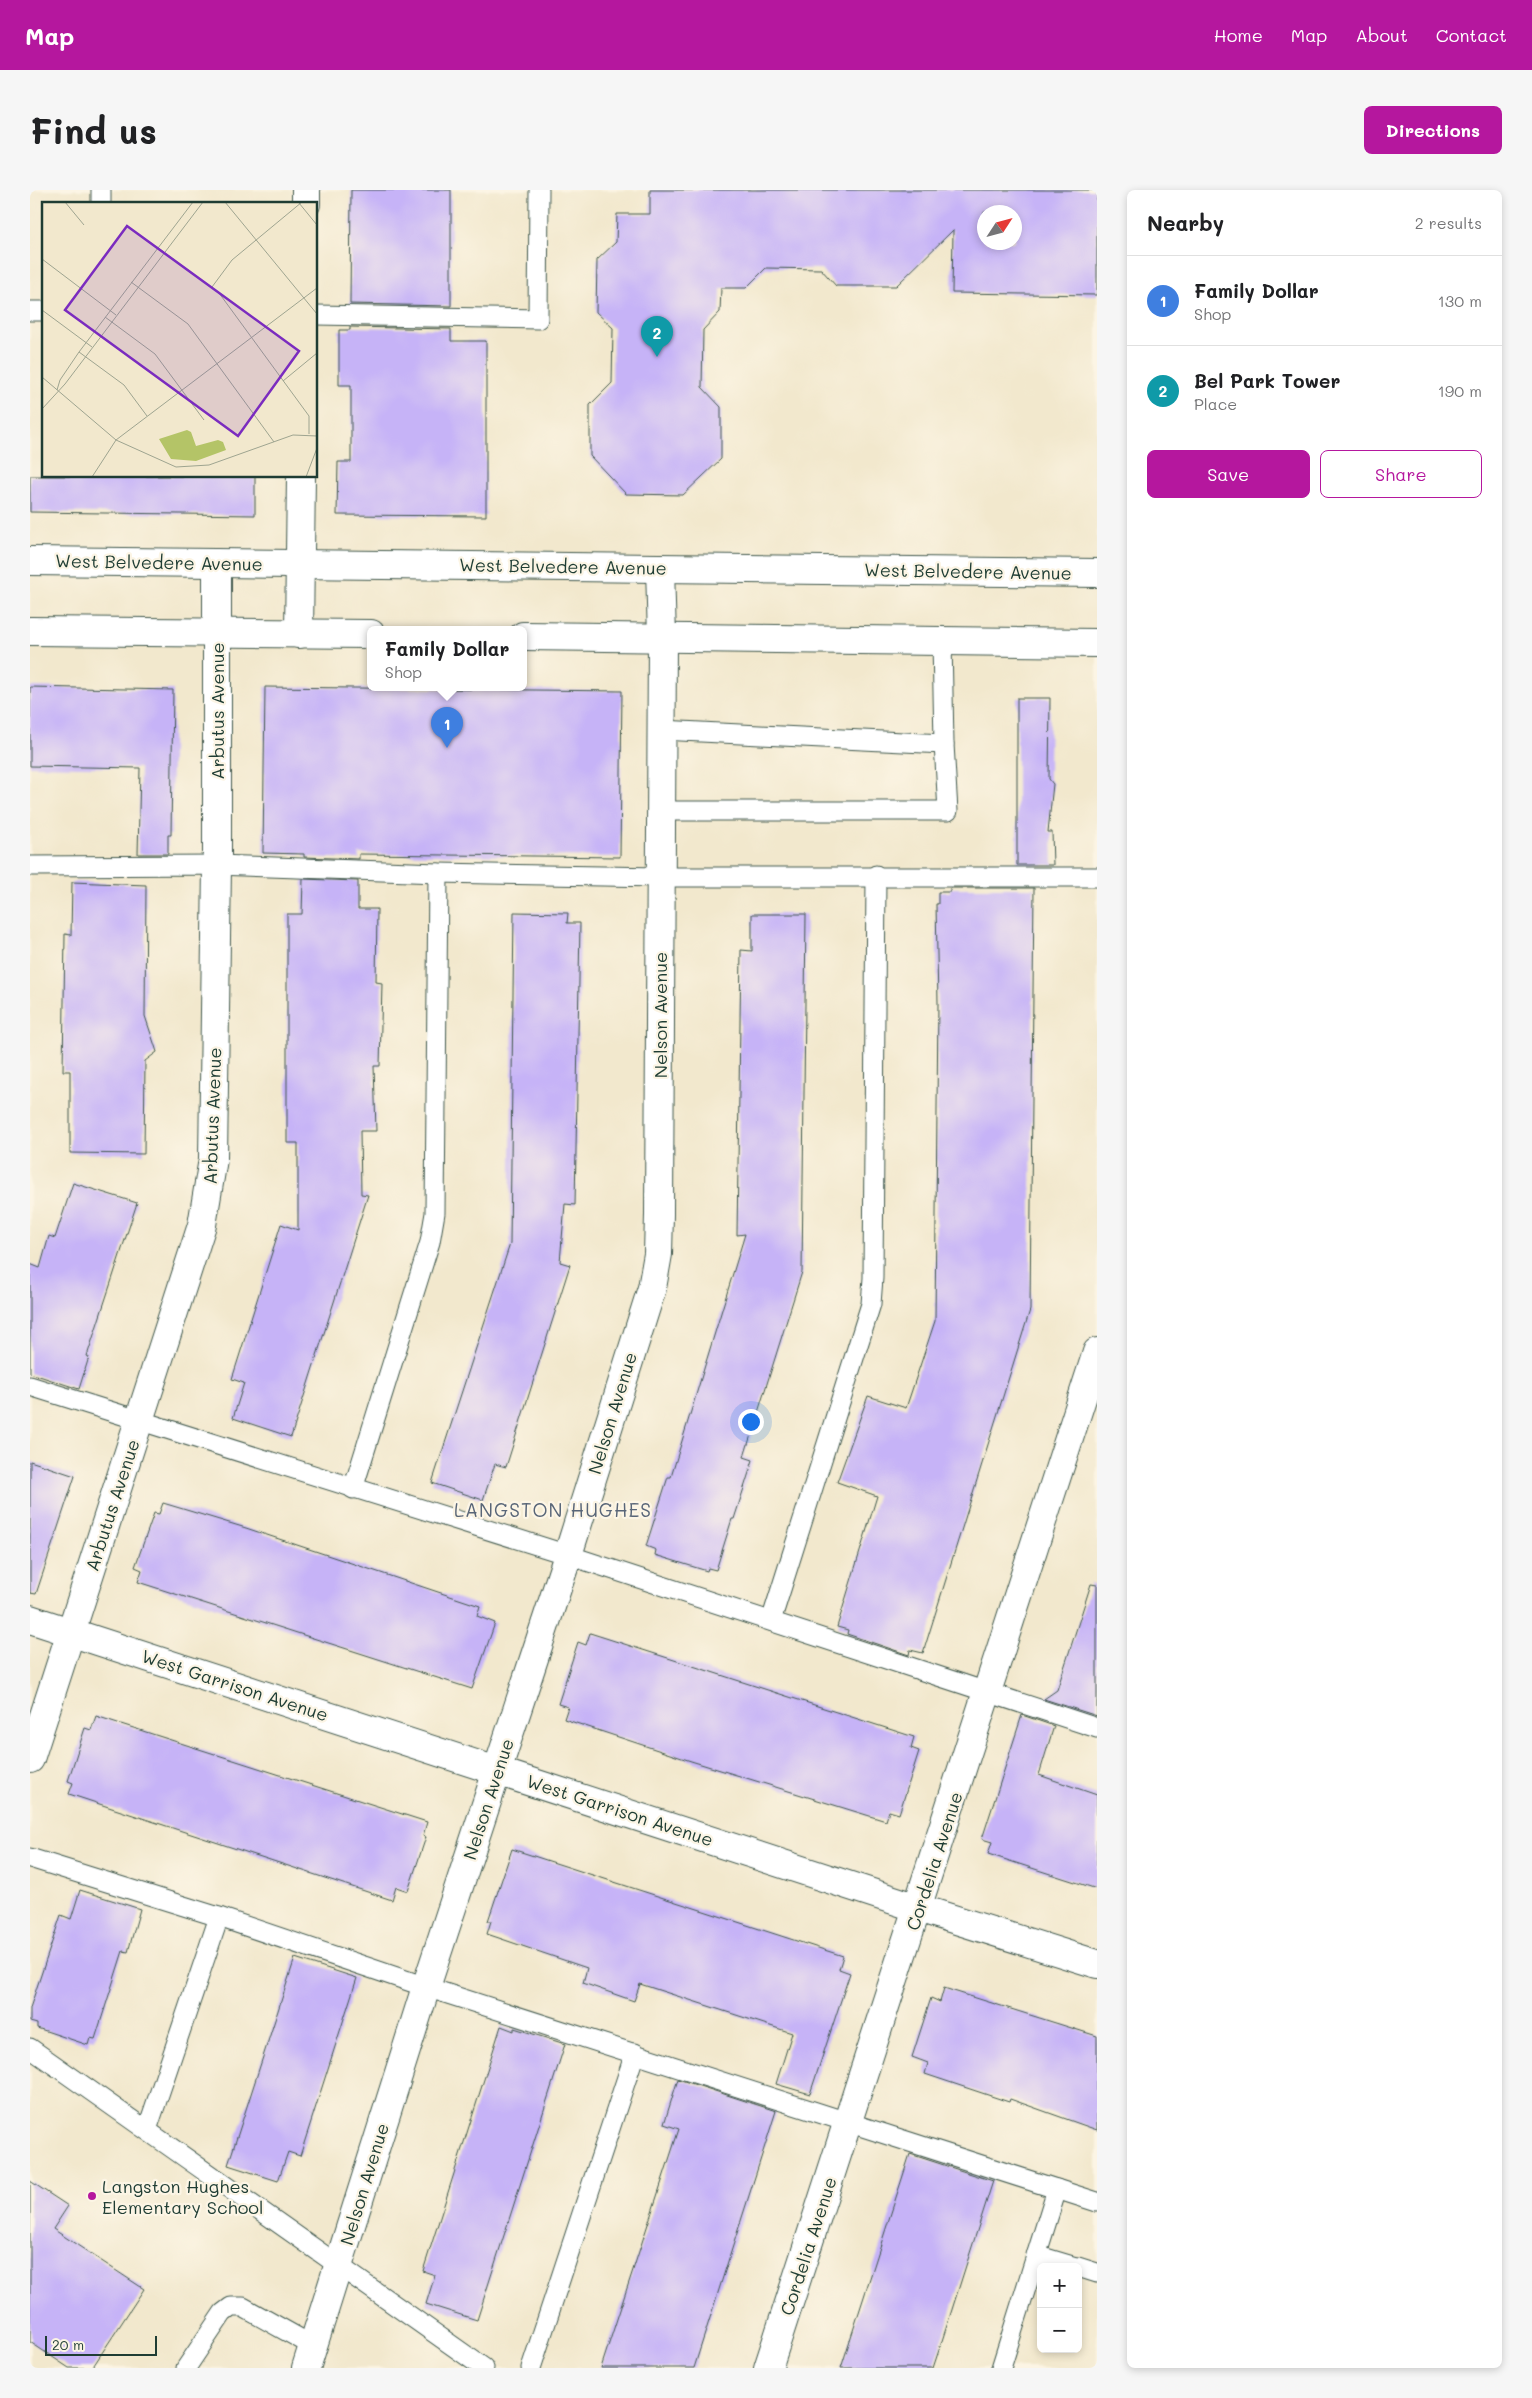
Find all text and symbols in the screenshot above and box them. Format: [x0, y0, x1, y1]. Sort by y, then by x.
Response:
text: Map [25, 20, 74, 51]
text: Home [1214, 23, 1263, 47]
text: Map [1291, 23, 1327, 47]
text: About [1355, 23, 1408, 47]
text: Contact [1436, 23, 1507, 47]
button: Directions [1364, 106, 1502, 154]
text: Find us [30, 107, 157, 153]
inset map [42, 202, 318, 478]
north arrow [977, 205, 1022, 250]
text: Nearby [1147, 209, 1224, 236]
text: 2 results [1415, 212, 1482, 233]
text: Family Dollar [1194, 278, 1319, 303]
text: 1 [1159, 290, 1167, 311]
text: 130 m [1438, 290, 1482, 311]
text: Shop [1194, 303, 1231, 324]
pin: 2 [641, 316, 673, 357]
text: Bel Park Tower [1194, 368, 1340, 393]
text: 2 [1159, 380, 1167, 401]
text: 190 m [1438, 380, 1482, 401]
text: Place [1194, 393, 1237, 414]
button: Save [1147, 450, 1310, 498]
button: Share [1320, 450, 1482, 498]
street label: West Belvedere Avenue [55, 548, 263, 576]
street label: West Belvedere Avenue [459, 552, 667, 580]
street label: West Belvedere Avenue [864, 557, 1072, 585]
popup [367, 626, 527, 691]
text: Family Dollar [385, 636, 509, 661]
street label: Arbutus Avenue [205, 642, 229, 780]
text: Shop [385, 661, 422, 682]
pin: 1 [431, 707, 463, 748]
street label: Nelson Avenue [648, 952, 672, 1078]
street label: Arbutus Avenue [198, 1047, 226, 1185]
street label: Nelson Avenue [582, 1349, 642, 1477]
your location [738, 1409, 764, 1435]
street label: Arbutus Avenue [79, 1436, 145, 1574]
district label: LANGSTON HUGHES [454, 1497, 652, 1522]
street label: West Garrison Avenue [139, 1643, 331, 1727]
street label: Nelson Avenue [457, 1735, 519, 1863]
street label: West Garrison Avenue [524, 1768, 716, 1852]
street label: Cordelia Avenue [900, 1789, 968, 1933]
street label: Nelson Avenue [334, 2120, 394, 2248]
place label: Langston Hughes Elementary School [102, 2174, 264, 2219]
street label: Cordelia Avenue [774, 2174, 842, 2318]
marker: Langston Hughes Elementary School [86, 2190, 98, 2202]
map controls [1037, 2263, 1082, 2353]
button: + [1037, 2263, 1082, 2308]
button: − [1037, 2308, 1082, 2353]
scale bar [45, 2333, 158, 2356]
text: 20 m [52, 2335, 84, 2354]

